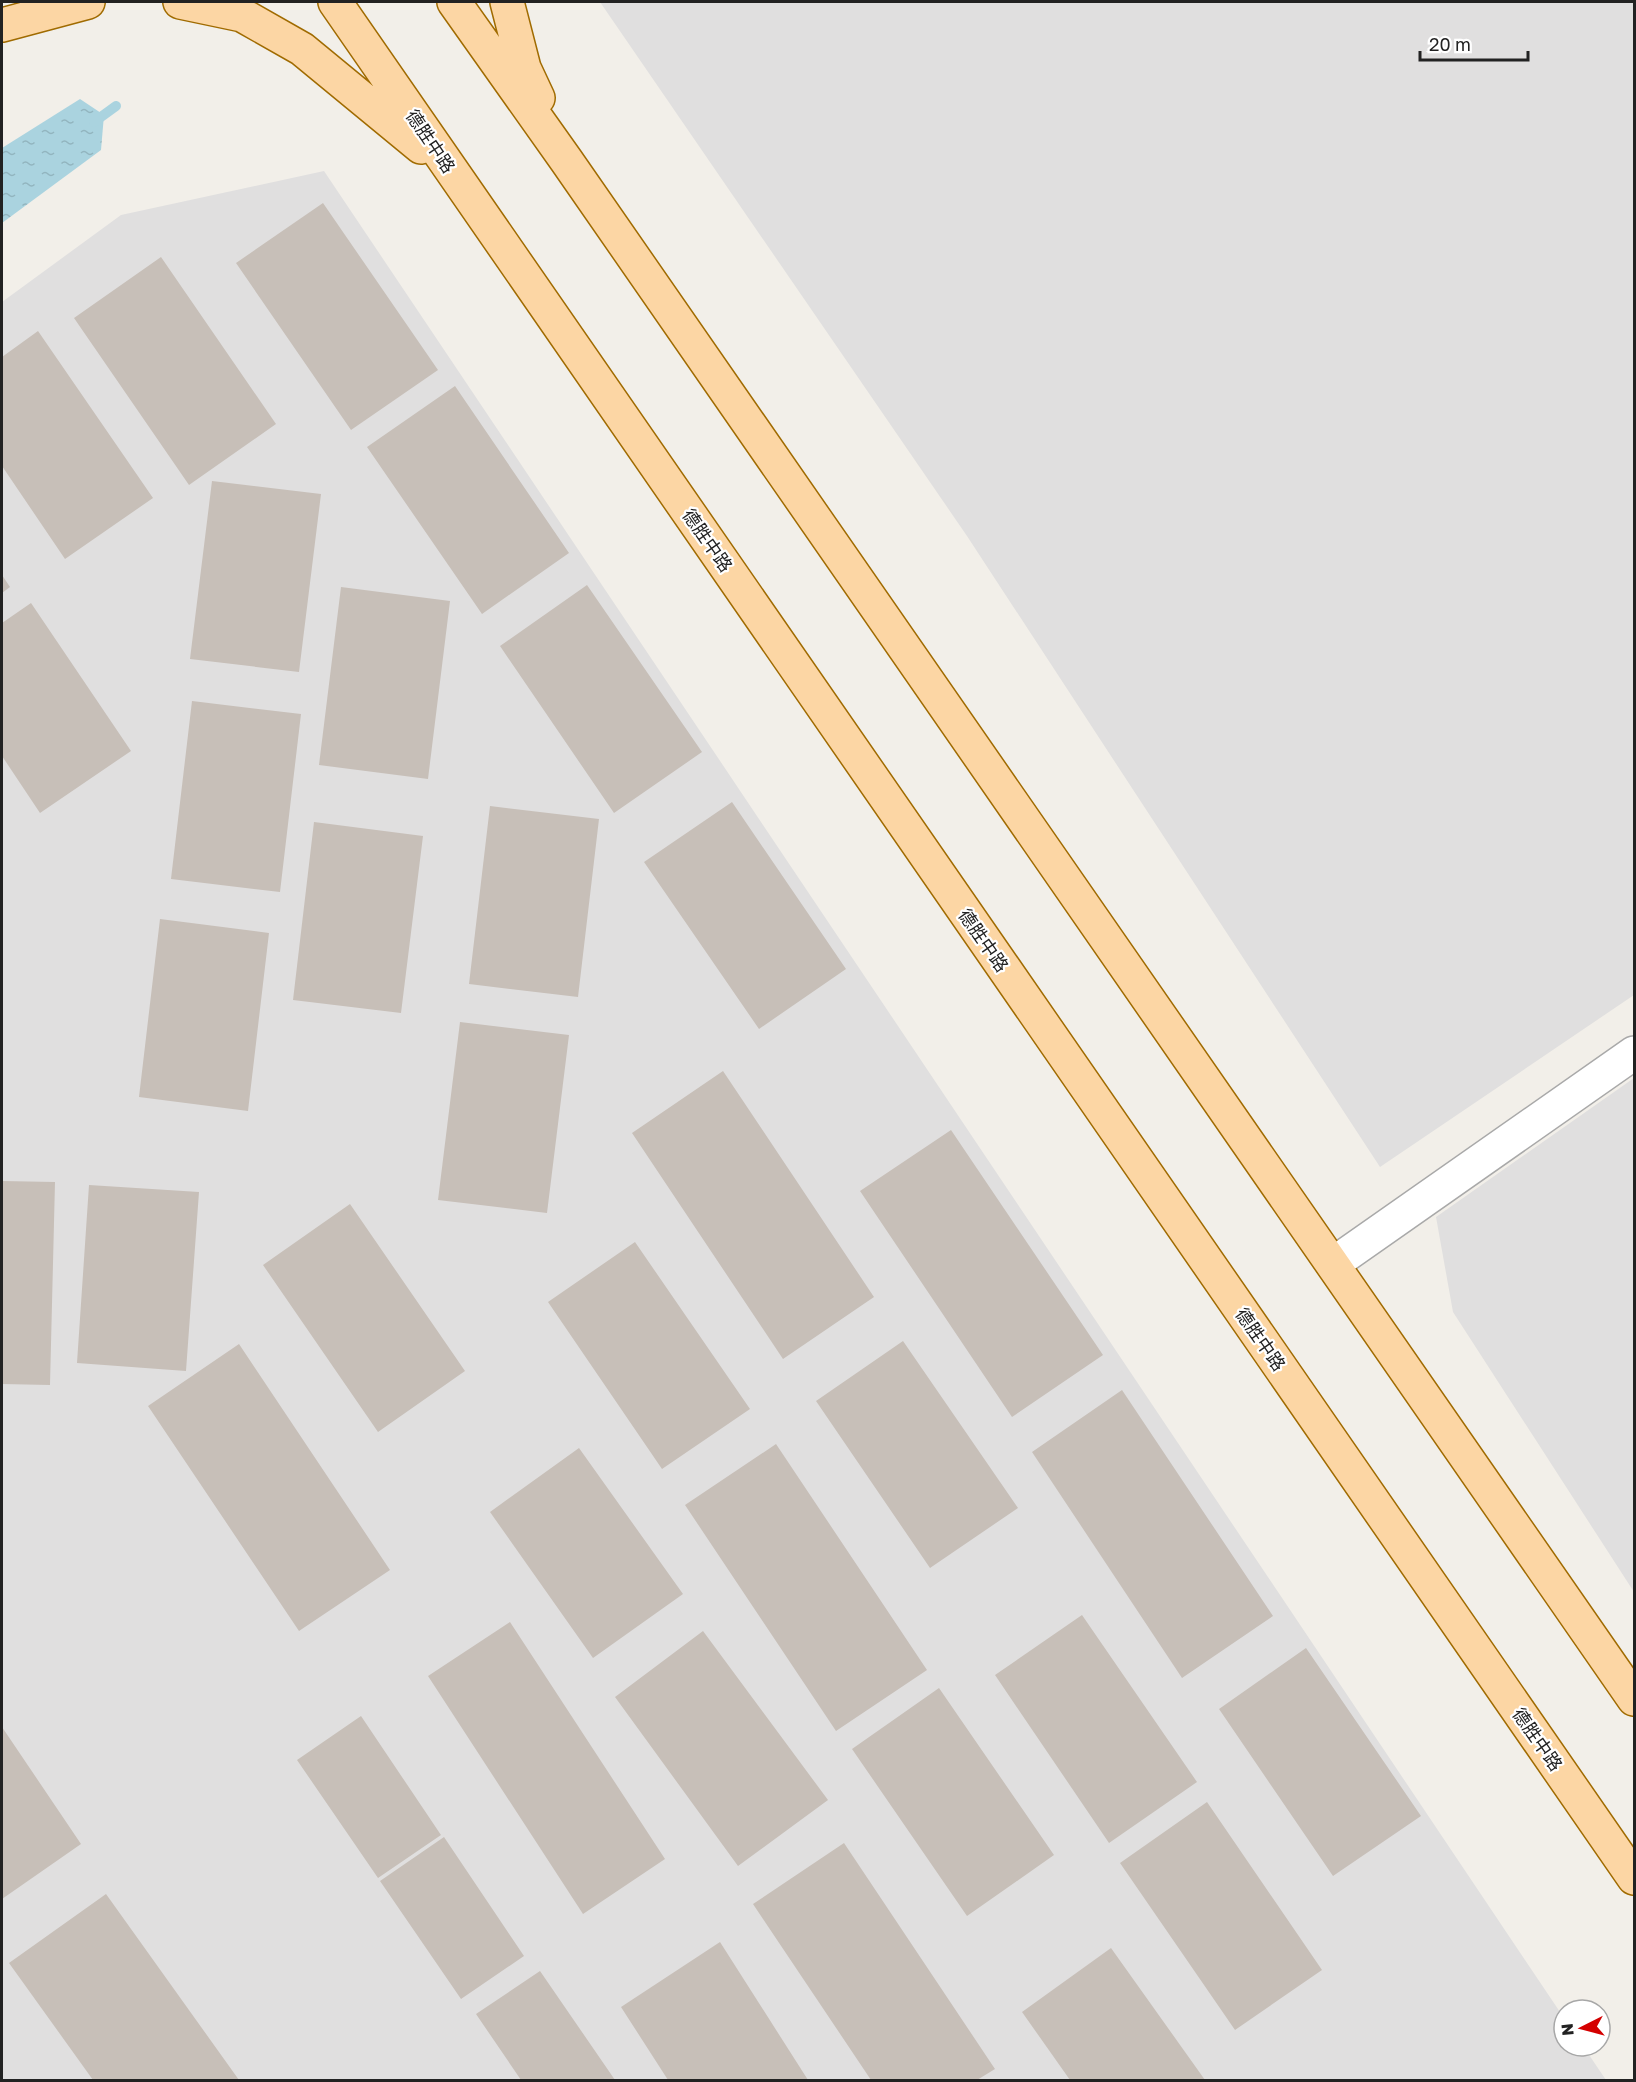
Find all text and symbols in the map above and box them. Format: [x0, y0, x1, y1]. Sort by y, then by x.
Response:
scale bar [1420, 24, 1528, 62]
text: 20 m [1429, 33, 1471, 55]
street label: 德胜中路 [402, 105, 460, 177]
street label: 德胜中路 [678, 504, 738, 576]
street label: 德胜中路 [954, 904, 1014, 976]
street label: 德胜中路 [1231, 1303, 1291, 1375]
street label: 德胜中路 [1508, 1703, 1568, 1775]
north arrow [1552, 1998, 1612, 2058]
text: N [1557, 2022, 1578, 2037]

